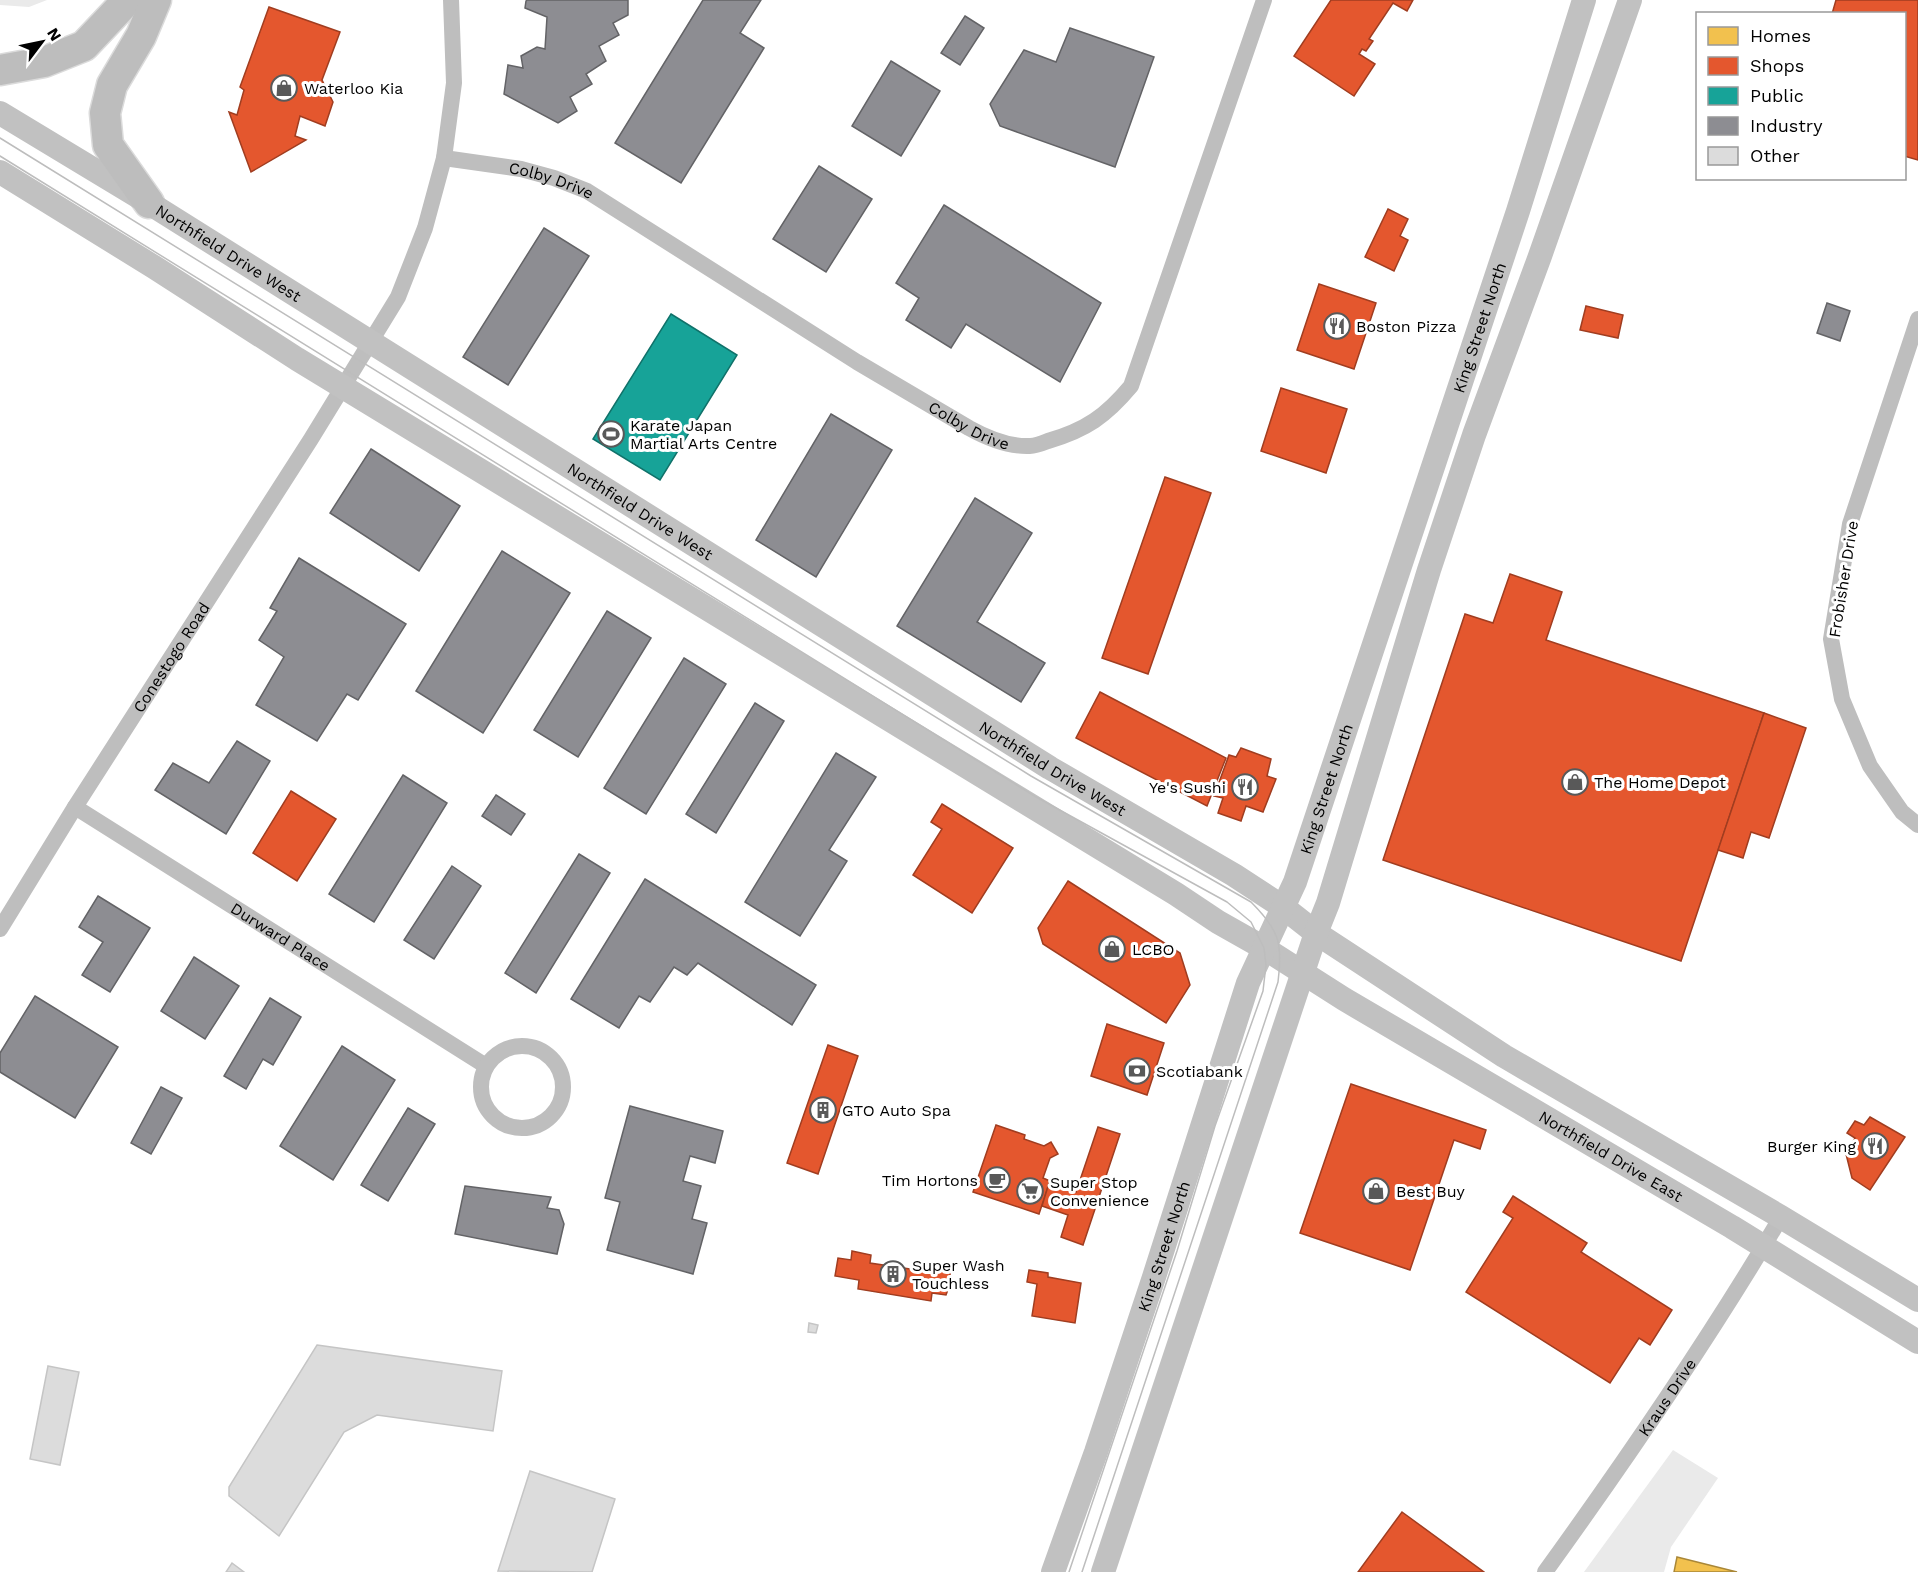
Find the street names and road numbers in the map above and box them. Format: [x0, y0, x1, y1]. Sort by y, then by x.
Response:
street label: Colby Drive [508, 158, 598, 203]
street label: Northfield Drive West [152, 201, 305, 306]
street label: King Street North [1449, 260, 1510, 396]
street label: Colby Drive [925, 397, 1011, 454]
street label: Northfield Drive West [564, 459, 717, 564]
street label: Frobisher Drive [1825, 519, 1862, 639]
street label: Conestogo Road [129, 599, 214, 716]
street label: Northfield Drive West [976, 717, 1130, 820]
street label: King Street North [1296, 721, 1357, 857]
street label: Durward Place [227, 899, 334, 975]
street label: Northfield Drive East [1535, 1107, 1687, 1206]
street label: King Street North [1134, 1179, 1194, 1314]
street label: Kraus Drive [1634, 1355, 1700, 1440]

